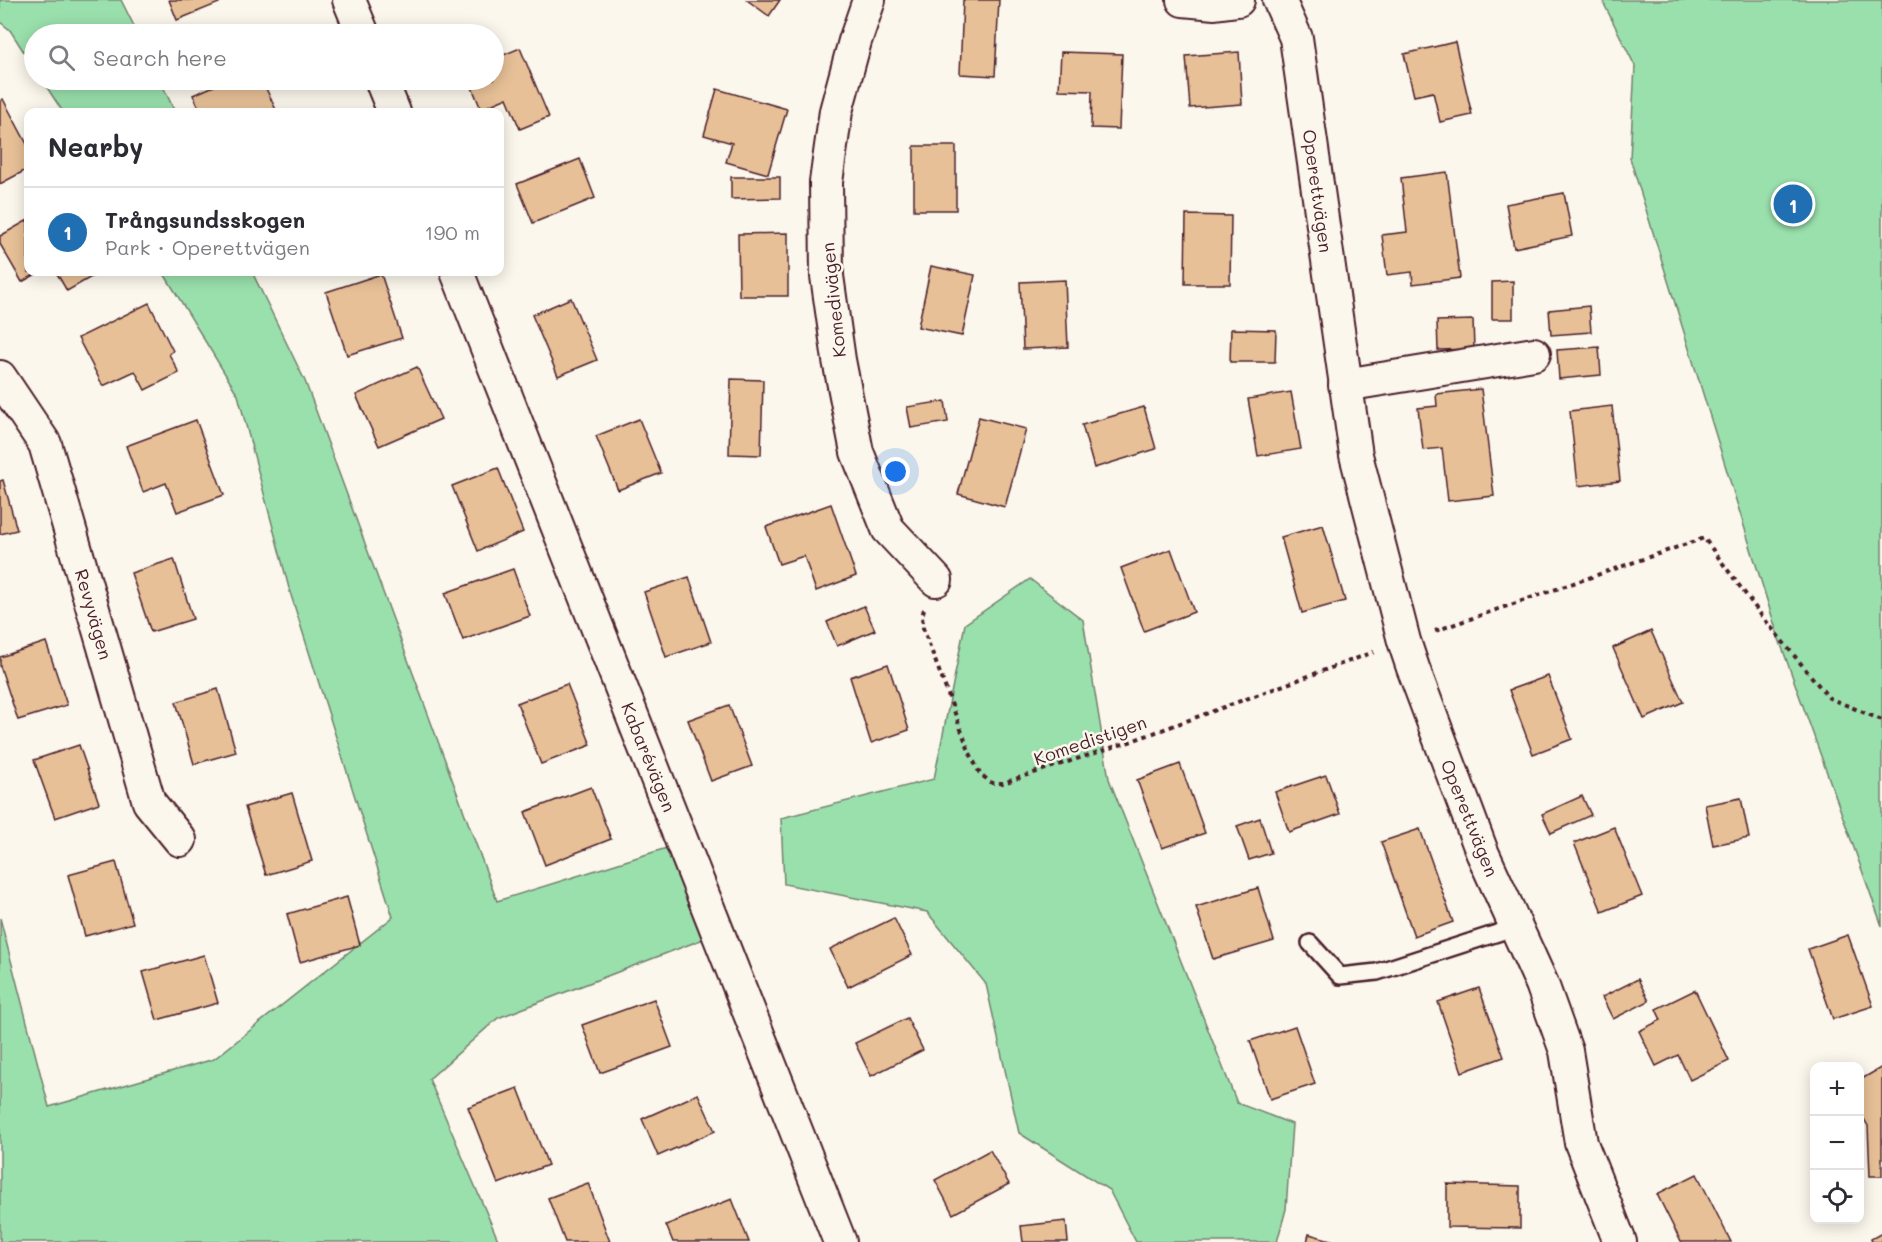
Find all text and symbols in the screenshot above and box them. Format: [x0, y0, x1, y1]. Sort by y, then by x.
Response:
search box [24, 24, 504, 90]
icon: search [45, 41, 78, 74]
text: Search here [93, 43, 227, 72]
street label: Operettvägen [1297, 128, 1339, 254]
text: Nearby [48, 130, 143, 164]
pin: 1 [1774, 182, 1812, 226]
text: Trångsundsskogen [105, 205, 305, 234]
text: 1 [63, 219, 72, 245]
text: 190 m [425, 219, 480, 245]
text: Park · Operettvägen [105, 234, 310, 260]
street label: Komedivägen [815, 241, 851, 359]
your location [881, 457, 910, 486]
street label: Revyvägen [70, 566, 118, 662]
street label: Kabarévägen [616, 699, 682, 815]
street label: Komedistigen [1030, 709, 1150, 771]
street label: Operettvägen [1436, 756, 1504, 880]
map controls [1810, 1062, 1864, 1224]
button: + [1810, 1062, 1864, 1116]
button: − [1810, 1116, 1864, 1170]
button: locate [1810, 1170, 1864, 1224]

